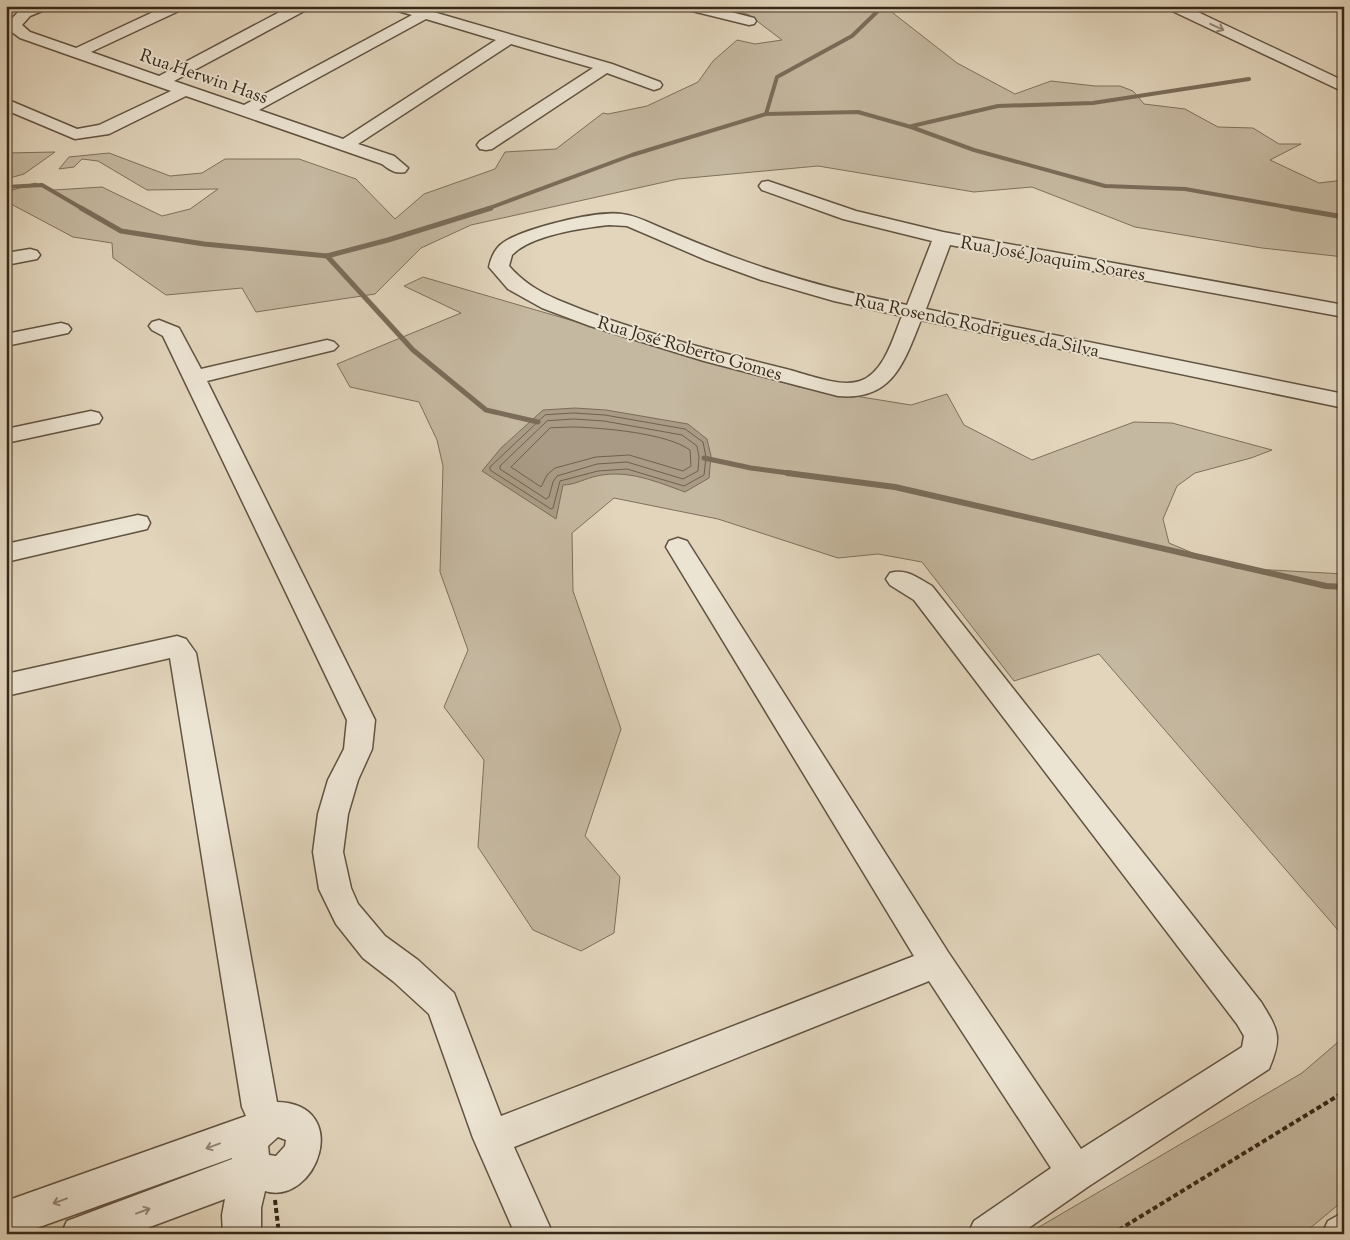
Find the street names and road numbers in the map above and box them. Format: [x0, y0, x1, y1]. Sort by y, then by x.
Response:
street label: Rua Herwin Hass [136, 44, 271, 112]
street label: Rua José Joaquim Soares [958, 231, 1147, 289]
street label: Rua Rosendo Rodrigues da Silva [852, 288, 1102, 366]
street label: Rua José Roberto Gomes [594, 311, 785, 389]

